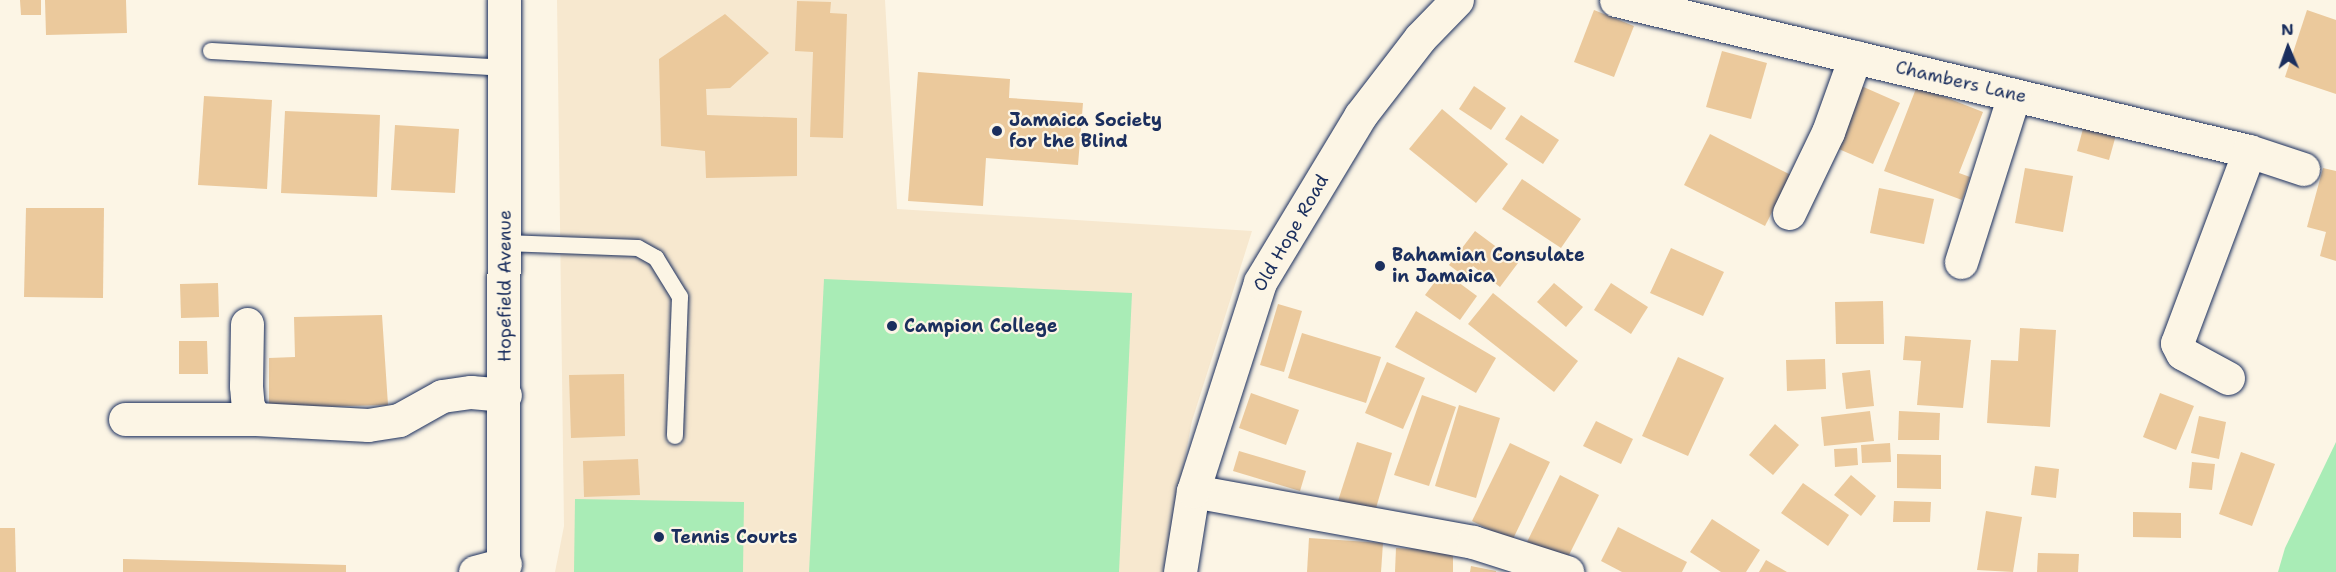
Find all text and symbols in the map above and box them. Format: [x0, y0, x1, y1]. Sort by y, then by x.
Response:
north arrow [2258, 18, 2318, 78]
text: N [2281, 19, 2294, 40]
street label: Chambers Lane [1893, 56, 2029, 108]
place label: Jamaica Society for the Blind [1009, 110, 1162, 152]
marker: Jamaica Society for the Blind [990, 124, 1004, 138]
street label: Old Hope Road [1249, 171, 1333, 295]
street label: Hopefield Avenue [494, 210, 516, 362]
place label: Bahamian Consulate in Jamaica [1392, 245, 1585, 288]
marker: Bahamian Consulate in Jamaica [1373, 259, 1387, 273]
place label: Campion College [904, 315, 1057, 337]
marker: Campion College [885, 319, 899, 333]
place label: Tennis Courts [671, 526, 797, 548]
marker: Tennis Courts [652, 530, 666, 544]

